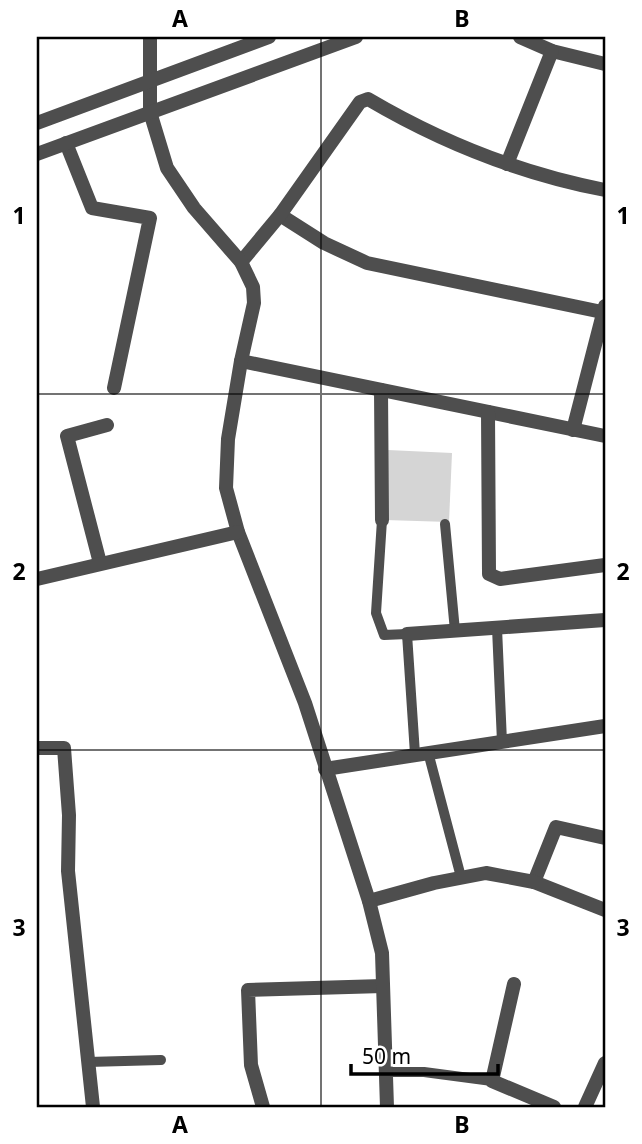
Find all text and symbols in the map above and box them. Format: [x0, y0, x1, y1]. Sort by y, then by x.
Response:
text: A [172, 2, 188, 34]
text: B [454, 2, 470, 34]
text: 1 [12, 199, 26, 231]
text: 1 [616, 199, 630, 231]
text: 2 [12, 555, 26, 587]
text: 2 [616, 555, 630, 587]
text: 3 [12, 911, 26, 943]
text: 3 [616, 911, 630, 943]
scale bar [351, 1032, 498, 1076]
text: 50 m [362, 1042, 411, 1070]
text: A [172, 1108, 188, 1140]
text: B [454, 1108, 470, 1140]

